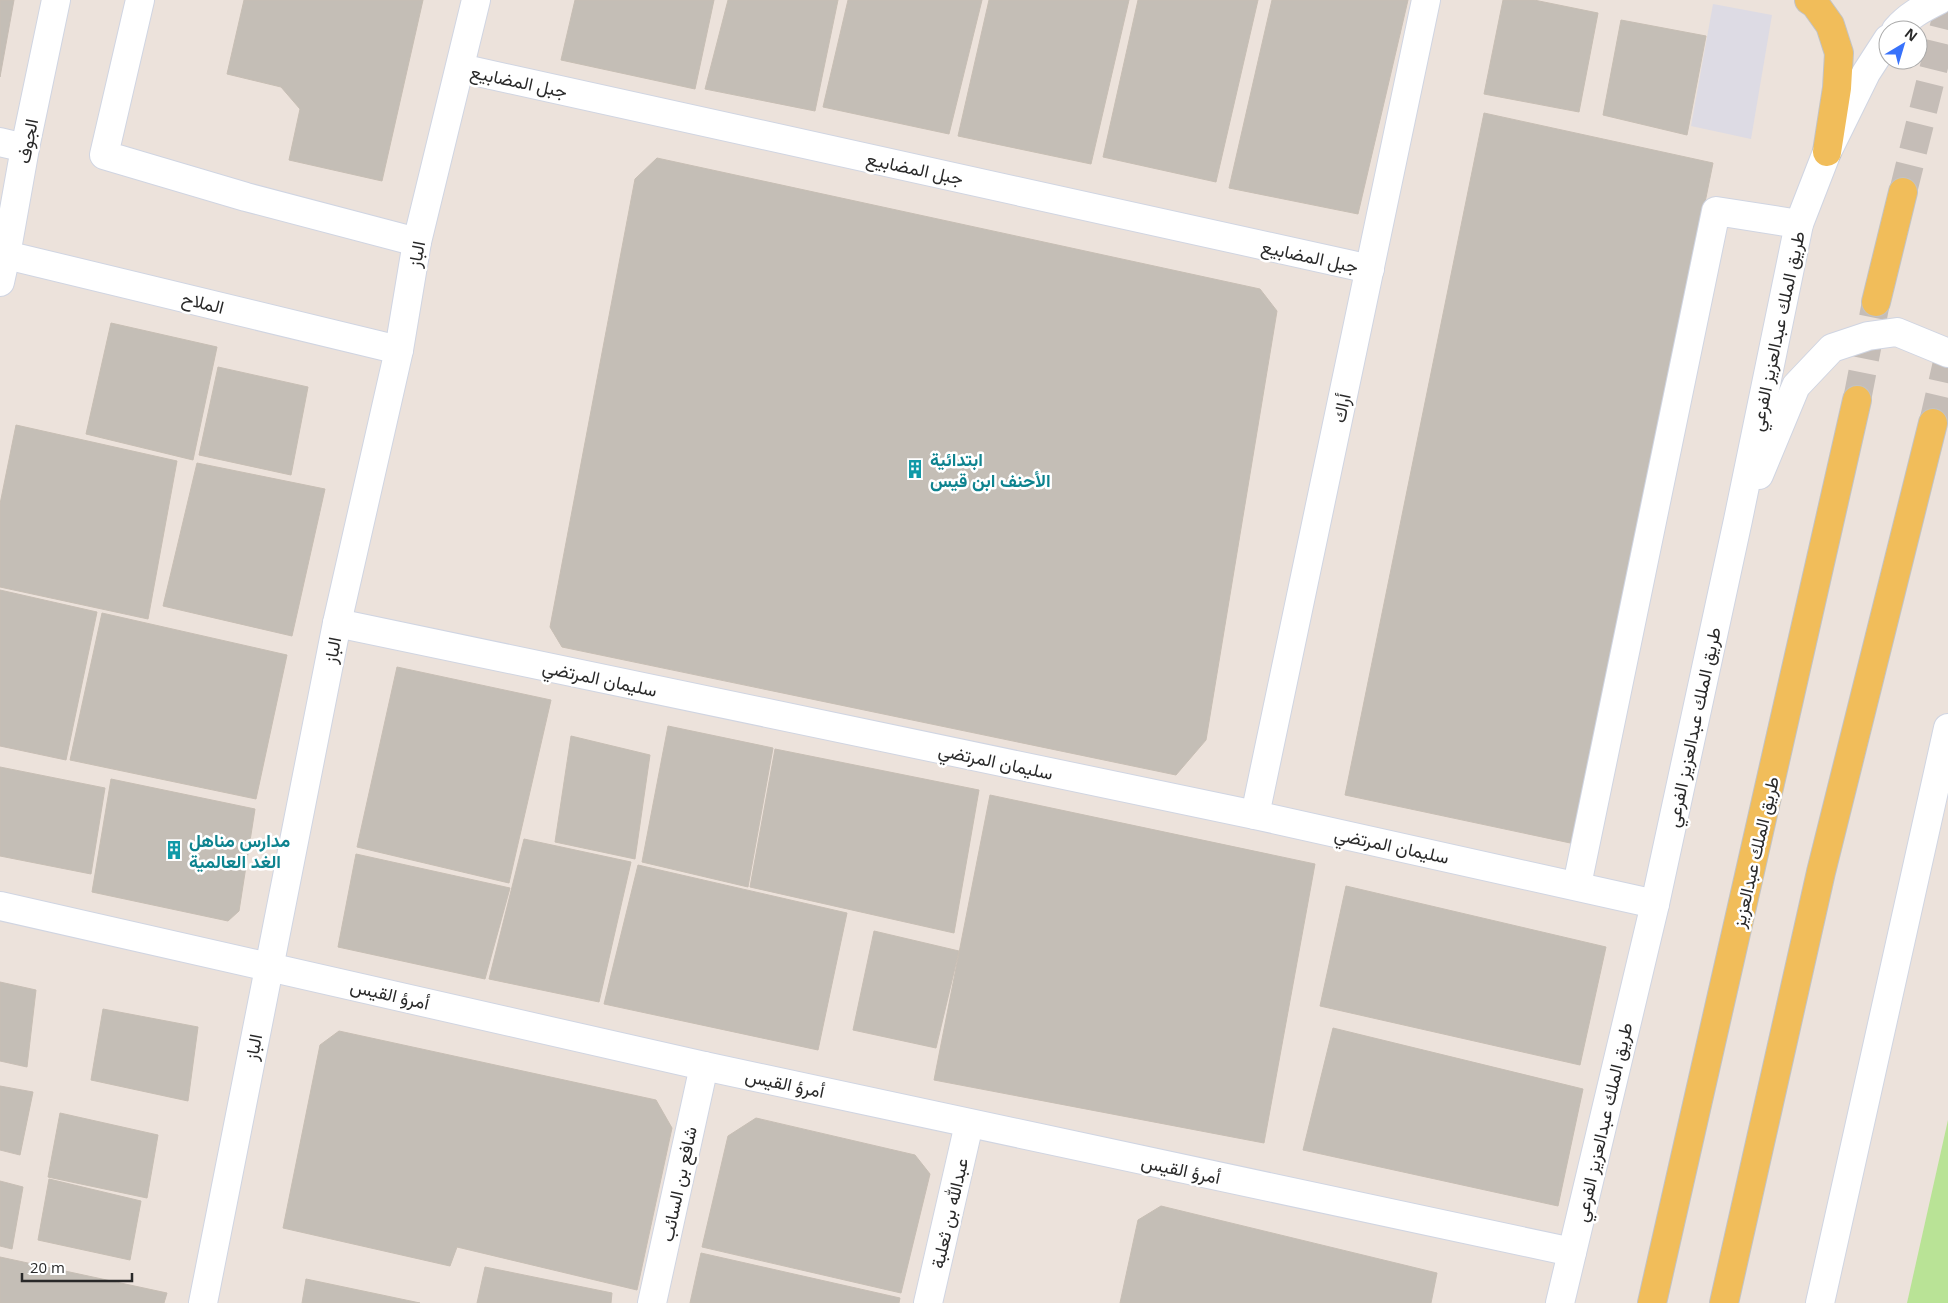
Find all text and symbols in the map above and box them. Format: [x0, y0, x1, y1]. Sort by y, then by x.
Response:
north arrow [1878, 20, 1928, 70]
text: N [1901, 23, 1922, 45]
street label: جبل المضابيع [468, 59, 570, 104]
street label: الجوف [11, 117, 43, 165]
street label: جبل المضابيع [864, 146, 966, 191]
street label: طريق الملك عبدالعزيز الفرعي [1744, 229, 1814, 434]
street label: جبل المضابيع [1259, 234, 1361, 279]
street label: الباز [402, 239, 430, 270]
street label: الملاح [179, 285, 227, 320]
street label: أراك [1326, 391, 1356, 425]
place label: ابتدائية الأحنف ابن قيس [930, 447, 1051, 492]
building icon: ابتدائية الأحنف ابن قيس [904, 458, 926, 480]
street label: طريق الملك عبدالعزيز الفرعي [1660, 625, 1730, 830]
street label: الباز [318, 635, 346, 666]
street label: سليمان المرتضي [540, 654, 659, 706]
street label: سليمان المرتضي [936, 737, 1055, 789]
street label: طريق الملك عبدالعزيز [1726, 774, 1784, 931]
street label: سليمان المرتضي [1332, 821, 1451, 873]
place label: مدارس مناهل الغد العالمية [189, 828, 291, 873]
building icon: مدارس مناهل الغد العالمية [163, 839, 185, 861]
street label: أمرؤ القيس [348, 973, 432, 1015]
street label: طريق الملك عبدالعزيز الفرعي [1568, 1020, 1642, 1225]
street label: الباز [239, 1032, 267, 1063]
street label: أمرؤ القيس [743, 1063, 827, 1103]
street label: شافع بن السائب [654, 1124, 703, 1244]
street label: أمرؤ القيس [1139, 1149, 1223, 1189]
street label: عبدالله بن ثعلبة [925, 1155, 973, 1271]
scale bar [22, 1250, 132, 1282]
text: 20 m [30, 1257, 65, 1277]

